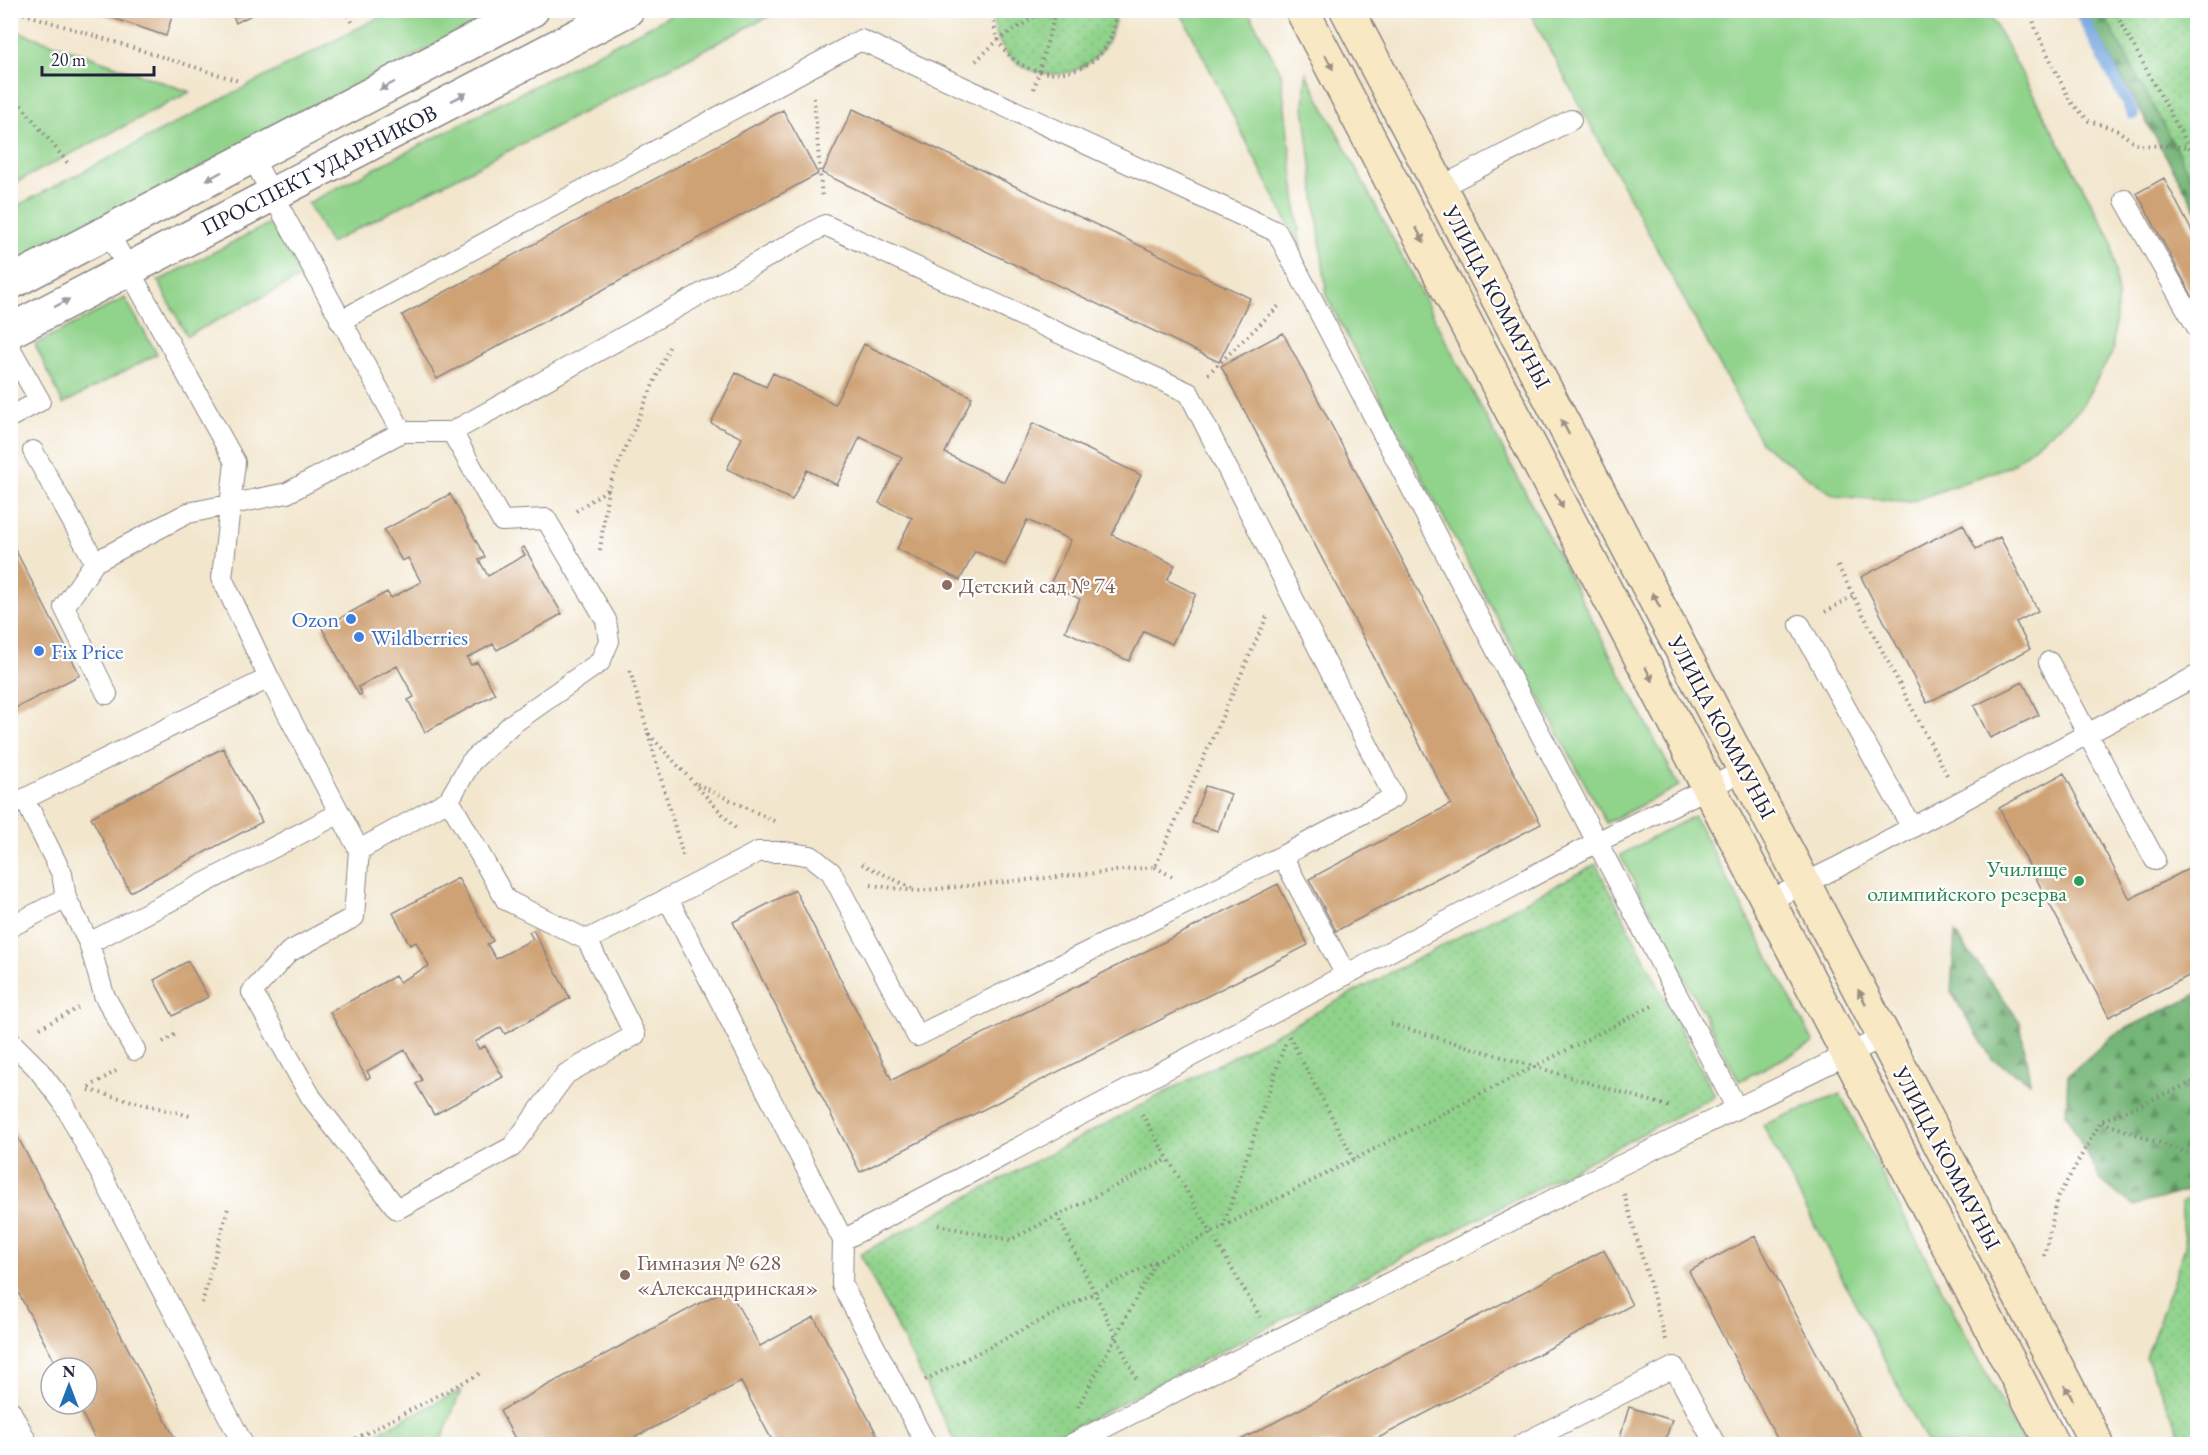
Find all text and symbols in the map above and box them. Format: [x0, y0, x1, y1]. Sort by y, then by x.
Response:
scale bar [42, 39, 154, 77]
text: 20 m [51, 48, 86, 71]
one-way arrow [1325, 54, 1334, 71]
one-way arrow [378, 81, 395, 91]
one-way arrow [450, 93, 468, 103]
street label: ПРОСПЕКТ УДАРНИКОВ [196, 98, 442, 242]
one-way arrow [205, 171, 222, 181]
street label: УЛИЦА КОММУНЫ [1436, 199, 1558, 394]
one-way arrow [1415, 227, 1425, 244]
one-way arrow [54, 299, 71, 308]
one-way arrow [1560, 419, 1570, 436]
one-way arrow [1553, 492, 1563, 510]
place label: Детский сад № 74 [959, 571, 1116, 600]
marker: Детский сад № 74 [940, 578, 954, 592]
one-way arrow [1651, 591, 1661, 608]
place label: Ozon [291, 605, 339, 634]
marker: Ozon [344, 612, 358, 626]
place label: Wildberries [371, 623, 468, 652]
street label: УЛИЦА КОММУНЫ [1661, 629, 1783, 824]
marker: Wildberries [352, 630, 366, 644]
place label: Fix Price [51, 637, 124, 666]
marker: Fix Price [32, 644, 46, 658]
one-way arrow [1644, 666, 1654, 683]
place label: Училище олимпийского резерва [1867, 854, 2067, 908]
marker: Училище олимпийского резерва [2072, 874, 2086, 888]
one-way arrow [1857, 988, 1867, 1005]
street label: УЛИЦА КОММУНЫ [1886, 1060, 2008, 1255]
place label: Гимназия № 628 «Александринская» [637, 1248, 818, 1302]
marker: Гимназия № 628 «Александринская» [618, 1268, 632, 1282]
north arrow [39, 1356, 99, 1416]
text: N [63, 1361, 76, 1382]
one-way arrow [2065, 1384, 2074, 1401]

